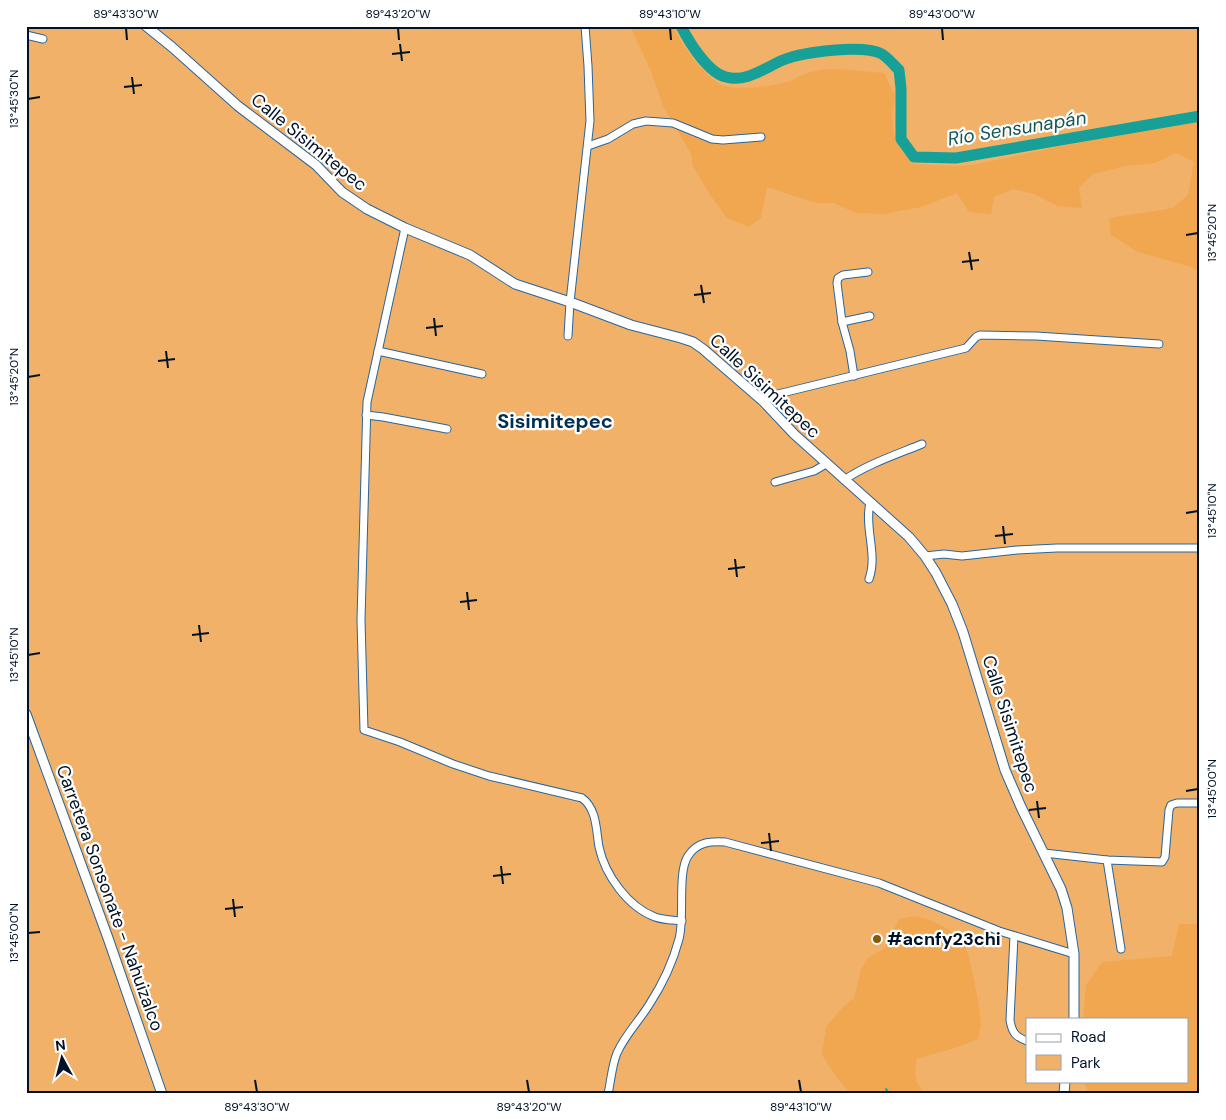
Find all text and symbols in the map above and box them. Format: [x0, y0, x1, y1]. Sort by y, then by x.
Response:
text: 89°43'30"W [93, 6, 159, 22]
text: 89°43'20"W [366, 6, 431, 22]
text: 89°43'10"W [639, 6, 701, 22]
text: 89°43'00"W [909, 6, 976, 22]
text: 13°45'30"N [6, 70, 22, 128]
street label: Calle Sisimitepec [246, 88, 372, 196]
water label: Río Sensunapán [946, 105, 1088, 151]
text: 13°45'20"N [1204, 204, 1220, 262]
street label: Calle Sisimitepec [705, 328, 825, 444]
text: 13°45'20"N [6, 348, 22, 406]
district label: Sisimitepec [497, 408, 613, 434]
text: 13°45'10"N [1204, 484, 1220, 539]
text: 13°45'10"N [6, 628, 22, 683]
street label: Calle Sisimitepec [976, 652, 1044, 796]
text: 13°45'00"N [1204, 759, 1220, 819]
street label: Carretera Sonsonate - Nahuizalco [51, 762, 169, 1034]
text: 13°45'00"N [6, 903, 22, 963]
place label: #acnfy23chi [887, 927, 1001, 951]
marker: #acnfy23chi [871, 933, 883, 945]
legend [1026, 1018, 1188, 1082]
text: Road [1071, 1027, 1106, 1047]
north arrow [38, 1032, 88, 1082]
text: N [54, 1036, 67, 1055]
text: Park [1071, 1053, 1101, 1073]
text: 89°43'30"W [224, 1099, 290, 1115]
text: 89°43'20"W [497, 1099, 562, 1115]
text: 89°43'10"W [770, 1099, 832, 1115]

